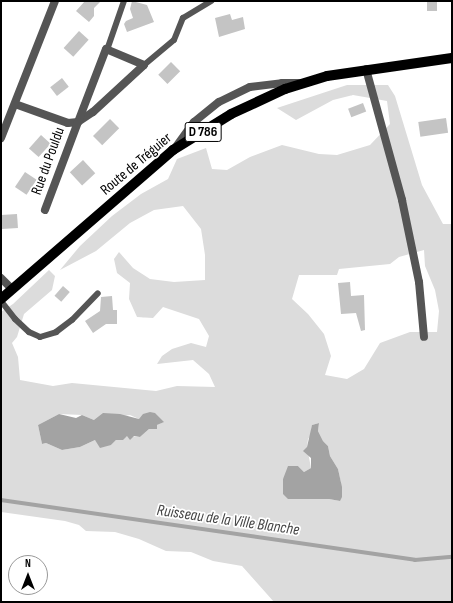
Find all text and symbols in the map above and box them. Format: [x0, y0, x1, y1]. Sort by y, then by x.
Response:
road number: D 786 [184, 120, 222, 144]
street label: Rue du Pouldu [27, 125, 69, 197]
street label: Route de Tréguier [97, 129, 175, 199]
water label: Ruisseau de la Ville Blanche [156, 501, 300, 541]
north arrow [8, 555, 48, 595]
text: N [25, 557, 31, 570]

